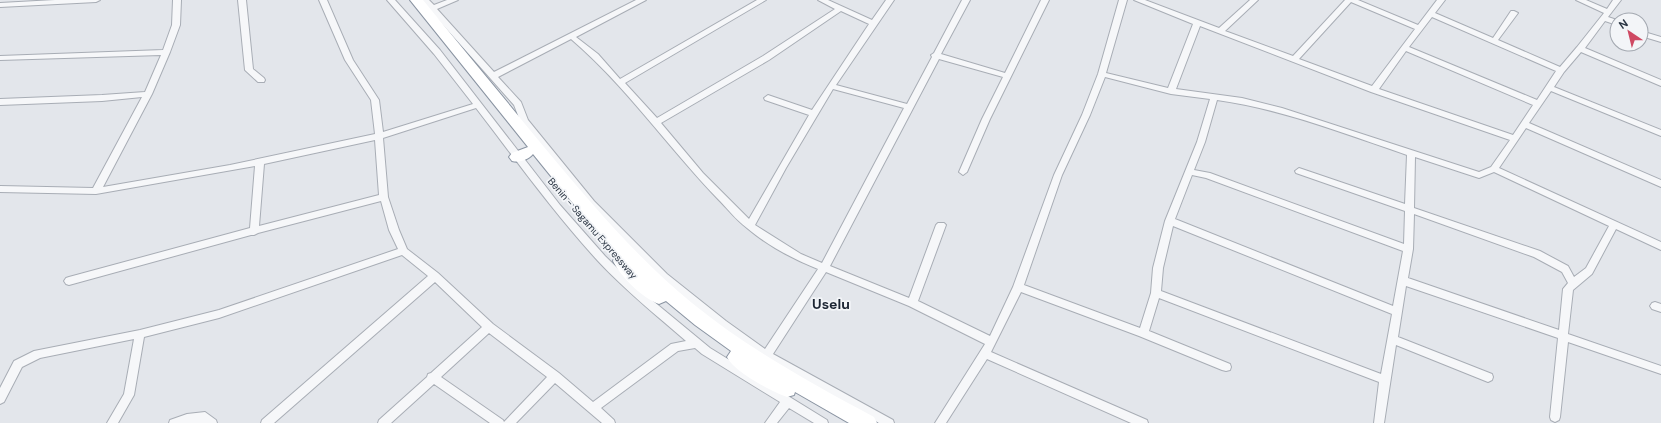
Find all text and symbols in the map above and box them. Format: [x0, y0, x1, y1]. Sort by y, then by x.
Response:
north arrow [1609, 12, 1649, 52]
text: N [1616, 16, 1631, 32]
street label: Benin - Sagamu Expressway [545, 175, 640, 282]
district label: Uselu [812, 295, 850, 313]

